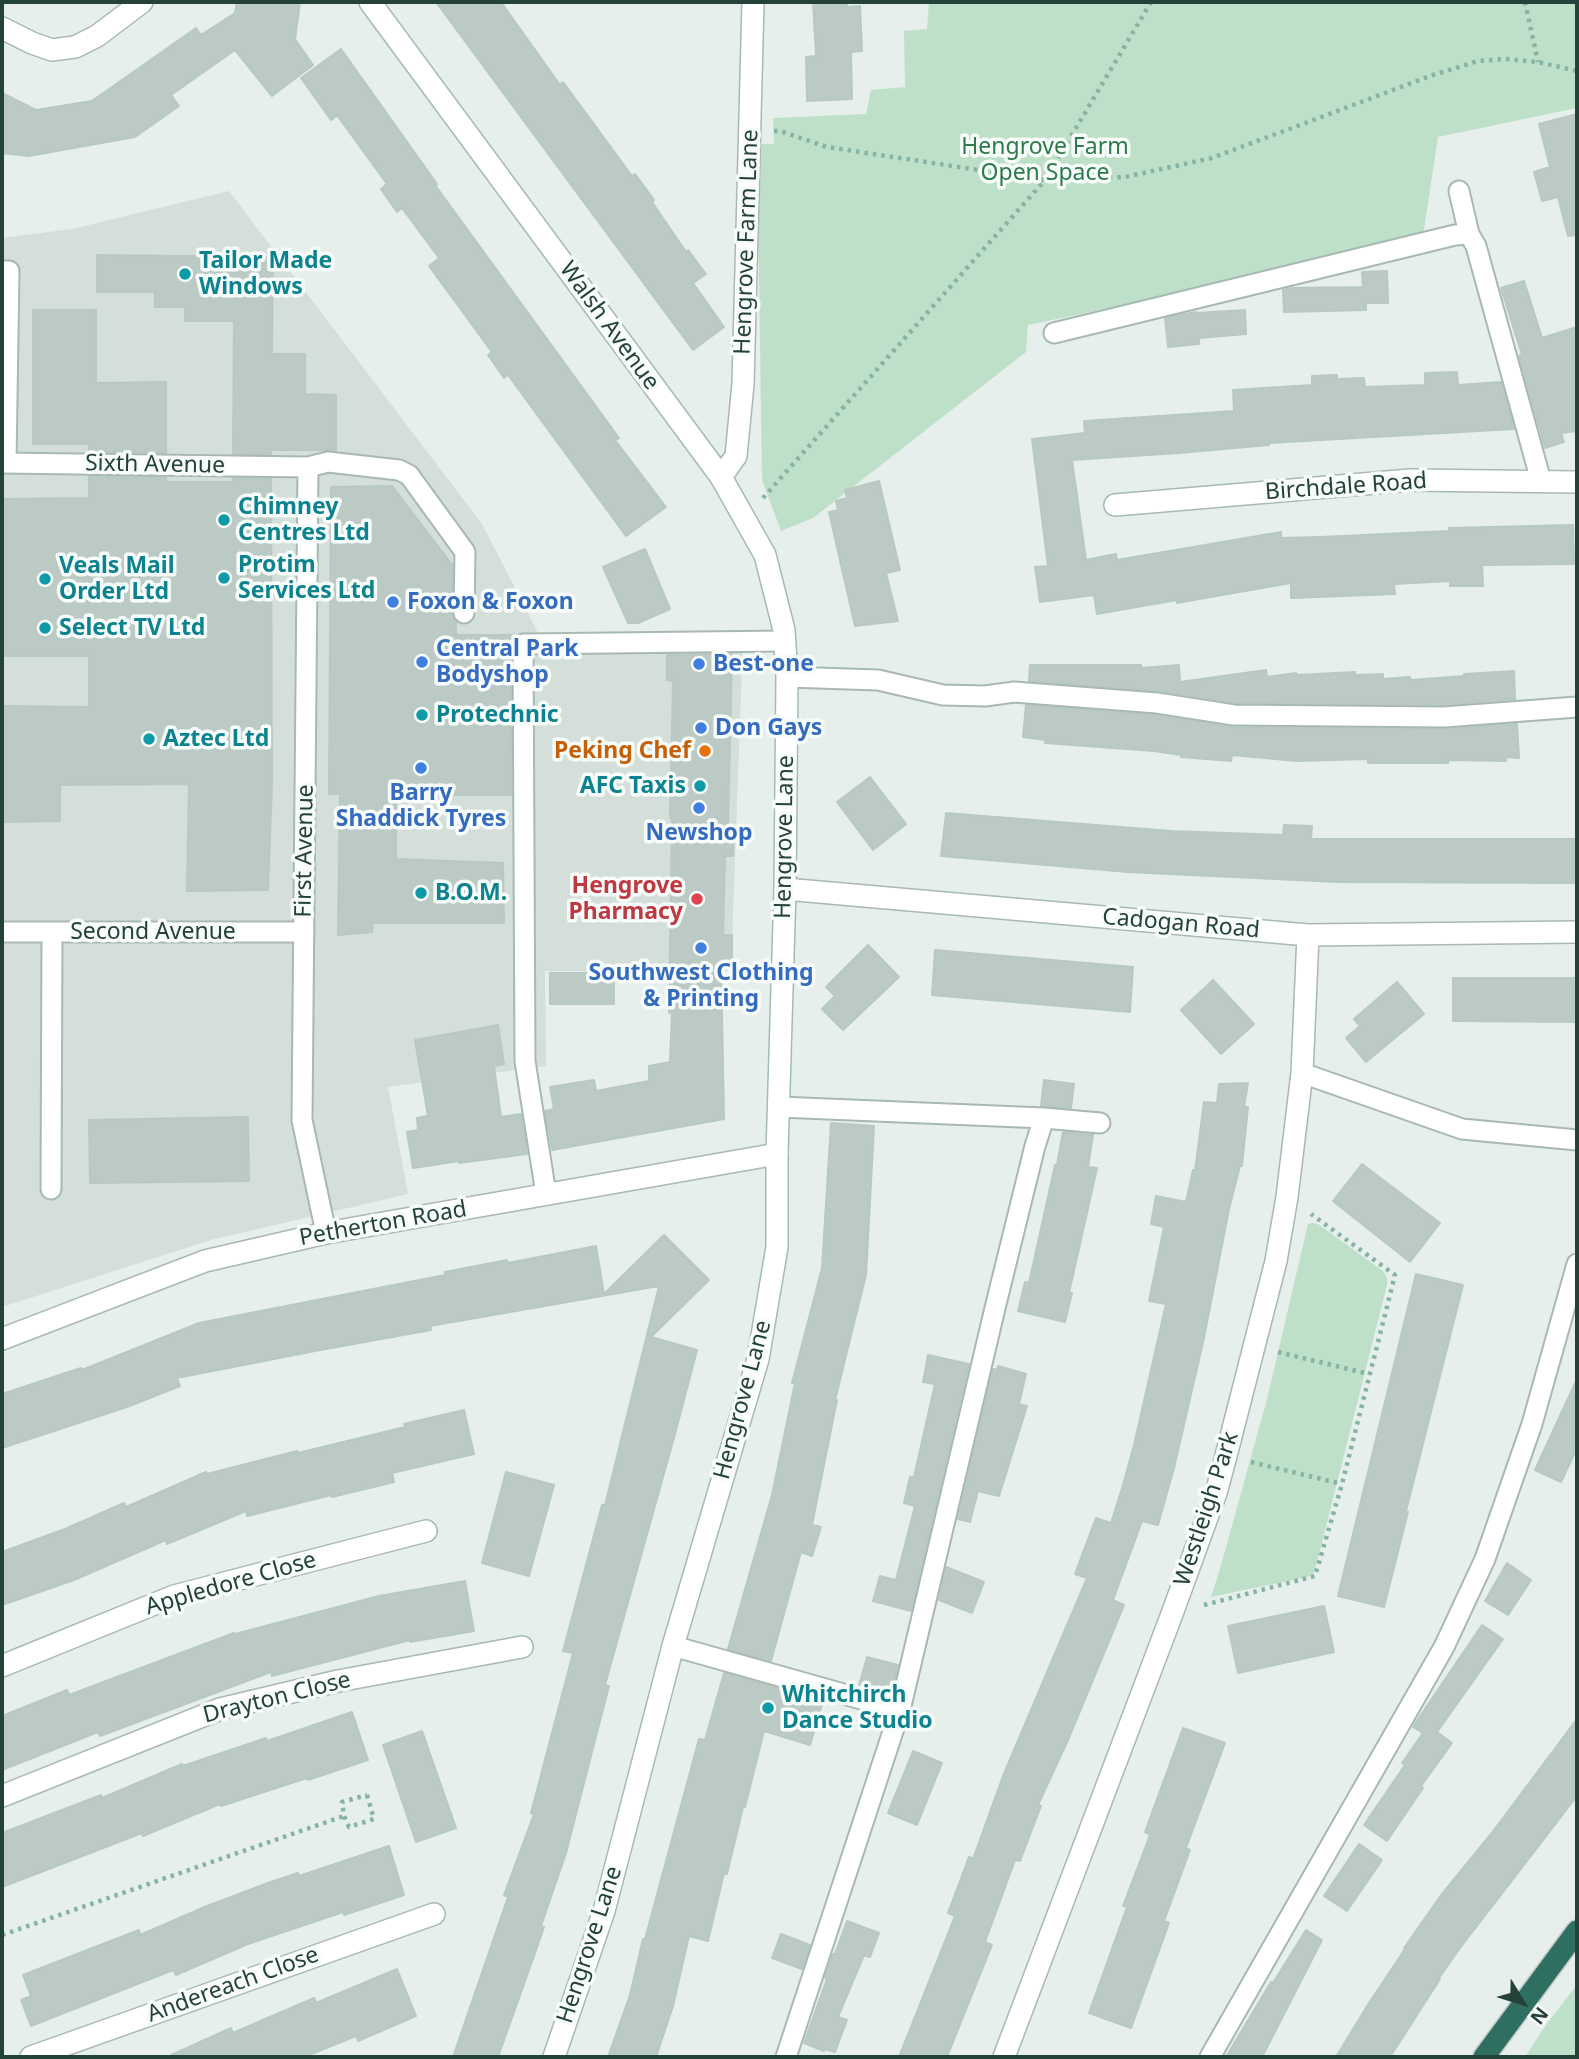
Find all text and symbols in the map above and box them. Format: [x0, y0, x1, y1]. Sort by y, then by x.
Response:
street label: Hengrove Farm Lane [729, 129, 765, 355]
park label: Hengrove Farm Open Space [961, 133, 1129, 187]
place label: Tailor Made Windows [199, 247, 332, 301]
street label: Walsh Avenue [553, 257, 665, 395]
marker: Tailor Made Windows [177, 266, 193, 282]
street label: Sixth Avenue [85, 450, 225, 480]
street label: Birchdale Road [1264, 468, 1428, 506]
place label: Chimney Centres Ltd [238, 493, 370, 547]
marker: Chimney Centres Ltd [216, 512, 232, 528]
place label: Protim Services Ltd [238, 551, 375, 605]
place label: Veals Mail Order Ltd [59, 552, 175, 606]
marker: Protim Services Ltd [216, 570, 232, 586]
marker: Veals Mail Order Ltd [37, 571, 53, 587]
place label: Foxon & Foxon [407, 588, 574, 616]
marker: Foxon & Foxon [385, 594, 401, 610]
place label: Select TV Ltd [59, 614, 205, 642]
marker: Select TV Ltd [37, 620, 53, 636]
place label: Central Park Bodyshop [436, 635, 578, 689]
place label: Best-one [713, 650, 814, 678]
marker: Central Park Bodyshop [414, 654, 430, 670]
marker: Best-one [691, 656, 707, 672]
place label: Protechnic [436, 701, 559, 729]
marker: Protechnic [414, 707, 430, 723]
place label: Don Gays [715, 714, 822, 742]
marker: Don Gays [693, 720, 709, 736]
place label: Aztec Ltd [163, 725, 269, 753]
marker: Aztec Ltd [141, 731, 157, 747]
place label: Peking Chef [554, 737, 691, 765]
marker: Peking Chef [697, 743, 713, 759]
street label: Hengrove Lane [770, 755, 800, 919]
marker: Barry Shaddick Tyres [413, 760, 429, 776]
place label: AFC Taxis [580, 772, 686, 800]
marker: AFC Taxis [692, 778, 708, 794]
place label: Barry Shaddick Tyres [336, 779, 506, 833]
street label: First Avenue [290, 784, 320, 918]
marker: Newshop [691, 800, 707, 816]
place label: Newshop [645, 819, 753, 847]
place label: Hengrove Pharmacy [569, 872, 683, 926]
place label: B.O.M. [435, 879, 507, 907]
marker: B.O.M. [413, 885, 429, 901]
marker: Hengrove Pharmacy [689, 891, 705, 907]
street label: Cadogan Road [1101, 903, 1261, 945]
street label: Second Avenue [70, 918, 236, 946]
marker: Southwest Clothing & Printing [693, 940, 709, 956]
place label: Southwest Clothing & Printing [588, 959, 814, 1013]
street label: Petherton Road [297, 1196, 469, 1252]
street label: Hengrove Lane [708, 1317, 778, 1483]
street label: Westleigh Park [1169, 1428, 1245, 1590]
street label: Appledore Close [142, 1546, 320, 1622]
street label: Drayton Close [200, 1666, 354, 1730]
place label: Whitchirch Dance Studio [782, 1681, 933, 1735]
marker: Whitchirch Dance Studio [760, 1700, 776, 1716]
street label: Hengrove Lane [552, 1863, 628, 2027]
street label: Andereach Close [143, 1941, 323, 2029]
north arrow [1488, 1968, 1558, 2038]
text: N [1525, 2002, 1555, 2030]

